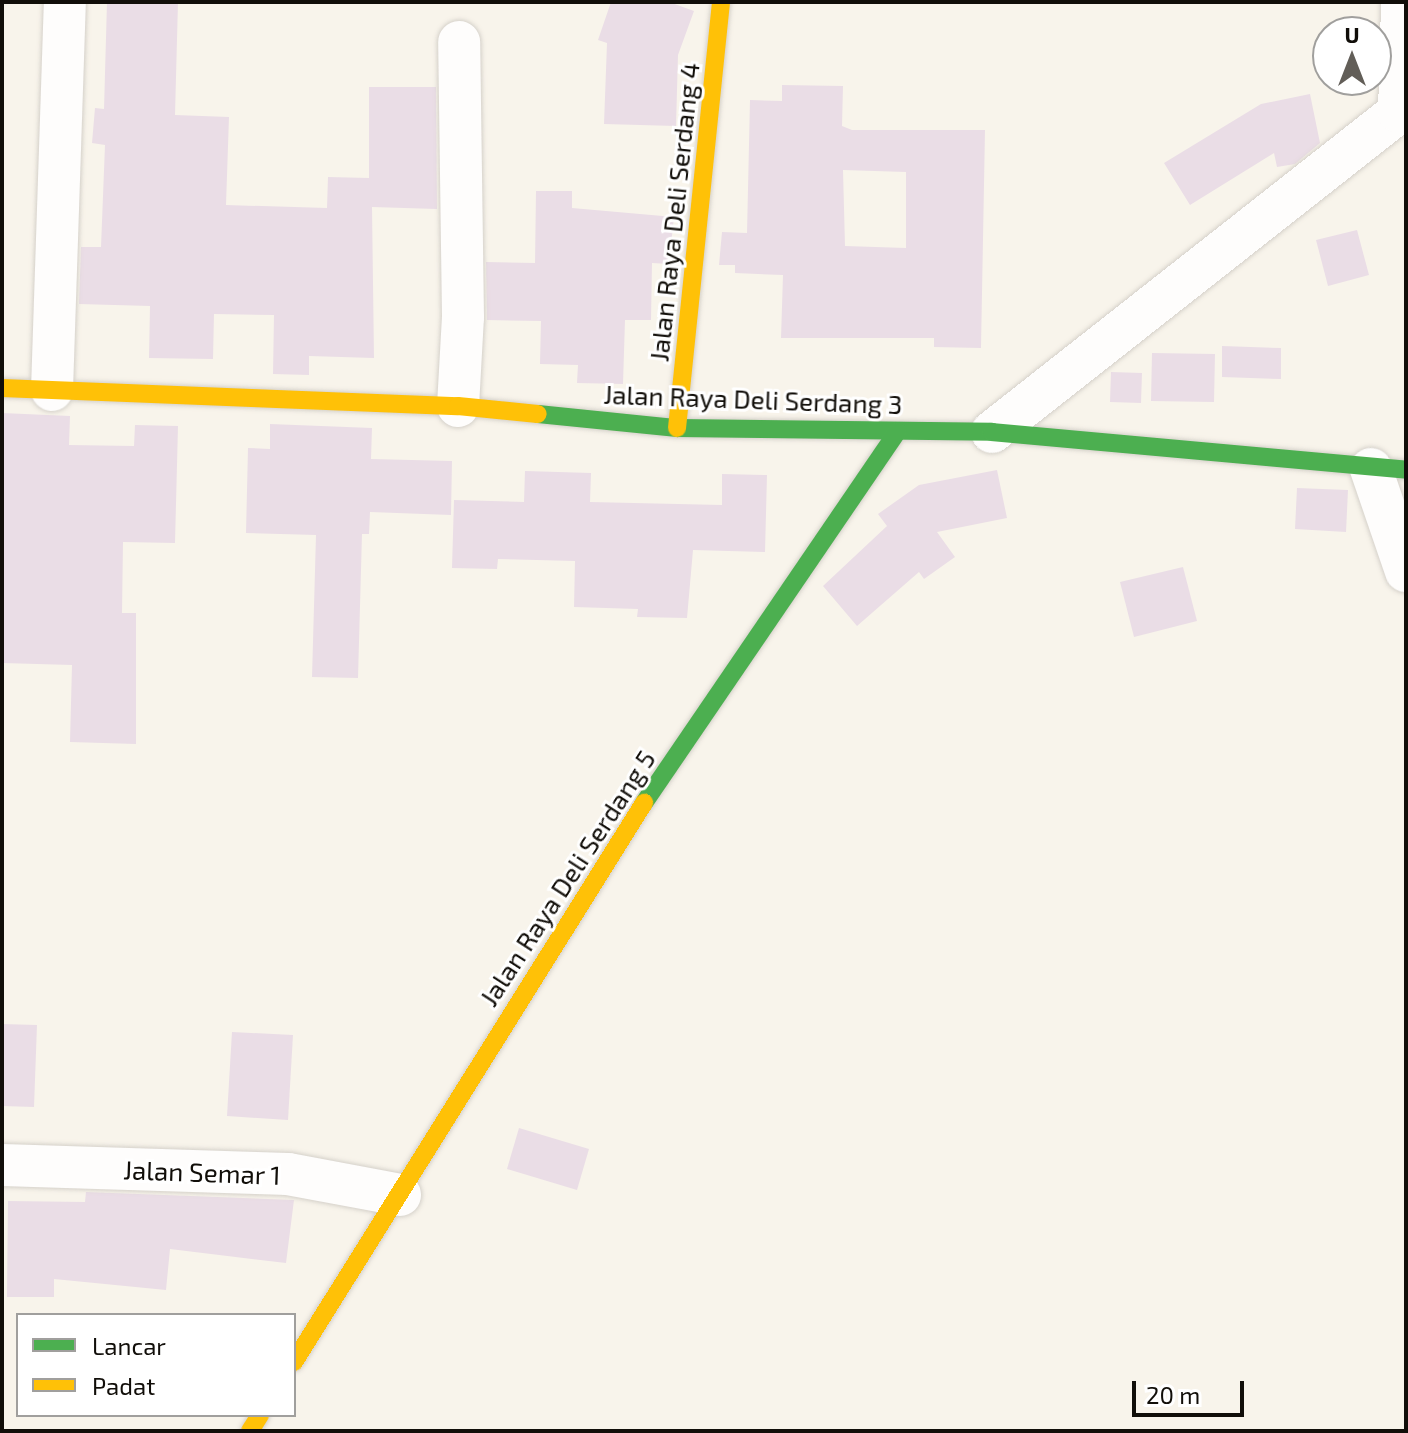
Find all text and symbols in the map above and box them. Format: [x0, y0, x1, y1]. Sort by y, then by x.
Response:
north arrow [1312, 16, 1392, 96]
text: U [1344, 21, 1360, 47]
street label: Jalan Raya Deli Serdang 4 [643, 61, 705, 363]
street label: Jalan Raya Deli Serdang 3 [603, 378, 903, 420]
street label: Jalan Raya Deli Serdang 5 [473, 744, 661, 1012]
street label: Jalan Semar 1 [122, 1154, 282, 1190]
legend [16, 1313, 296, 1417]
text: Lancar [92, 1331, 166, 1360]
scale bar [1136, 1365, 1248, 1415]
text: Padat [92, 1371, 155, 1400]
text: 20 m [1146, 1380, 1200, 1409]

